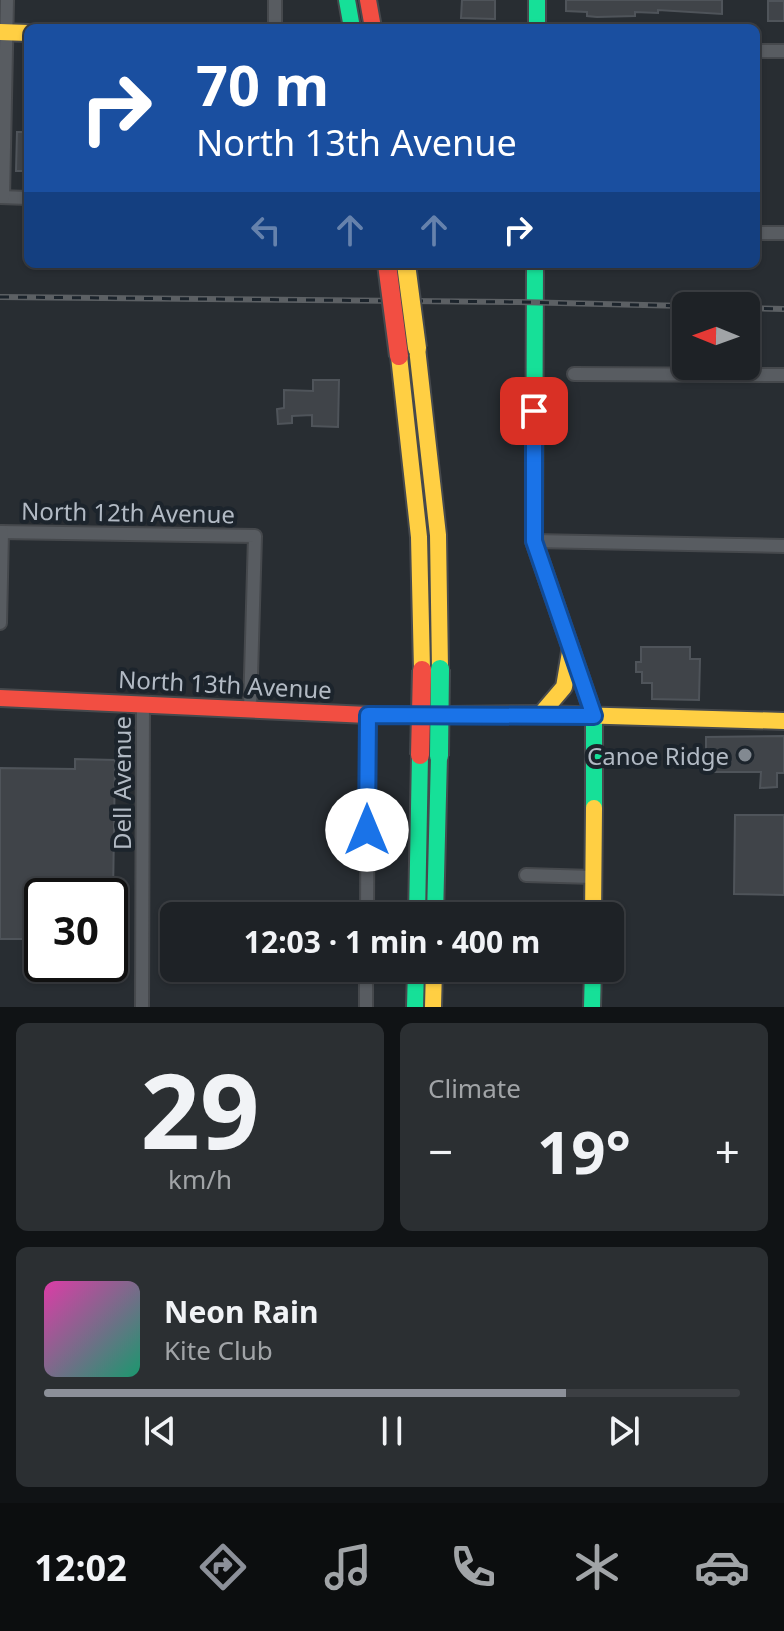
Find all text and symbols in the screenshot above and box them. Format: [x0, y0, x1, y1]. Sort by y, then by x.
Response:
text: 70 m [196, 46, 329, 122]
icon: right [64, 56, 168, 160]
text: North 13th Avenue [196, 118, 517, 167]
icon: left [244, 208, 288, 252]
icon: ahead [328, 208, 372, 252]
icon: ahead [412, 208, 456, 252]
icon: right [496, 208, 540, 252]
north arrow [672, 292, 760, 380]
map controls [672, 292, 760, 380]
pin [500, 377, 568, 445]
icon: arrive [512, 389, 556, 433]
street label: North 12th Avenue [21, 494, 235, 530]
street label: North 13th Avenue [117, 662, 333, 706]
street label: Dell Avenue [105, 716, 138, 850]
place label: Canoe Ridge [587, 739, 729, 772]
marker: Canoe Ridge [736, 746, 754, 764]
position arrow [325, 788, 409, 872]
speed limit sign: 30 [24, 878, 128, 982]
text: 12:03 · 1 min · 400 m [244, 921, 540, 962]
text: 29 [141, 1038, 259, 1179]
text: Climate [428, 1070, 521, 1106]
text: 19° [537, 1110, 631, 1192]
text: − [428, 1121, 453, 1181]
text: + [715, 1121, 740, 1181]
text: km/h [168, 1161, 232, 1197]
text: Neon Rain [164, 1291, 318, 1332]
text: Kite Club [164, 1332, 273, 1368]
icon: previous [138, 1409, 182, 1453]
icon: pause [370, 1409, 414, 1453]
icon: next [602, 1409, 646, 1453]
icon: directions [195, 1539, 251, 1595]
icon: music [320, 1539, 376, 1595]
icon: phone [445, 1539, 501, 1595]
icon: climate [569, 1539, 625, 1595]
icon: car [694, 1539, 750, 1595]
text: 12:02 [34, 1543, 127, 1592]

